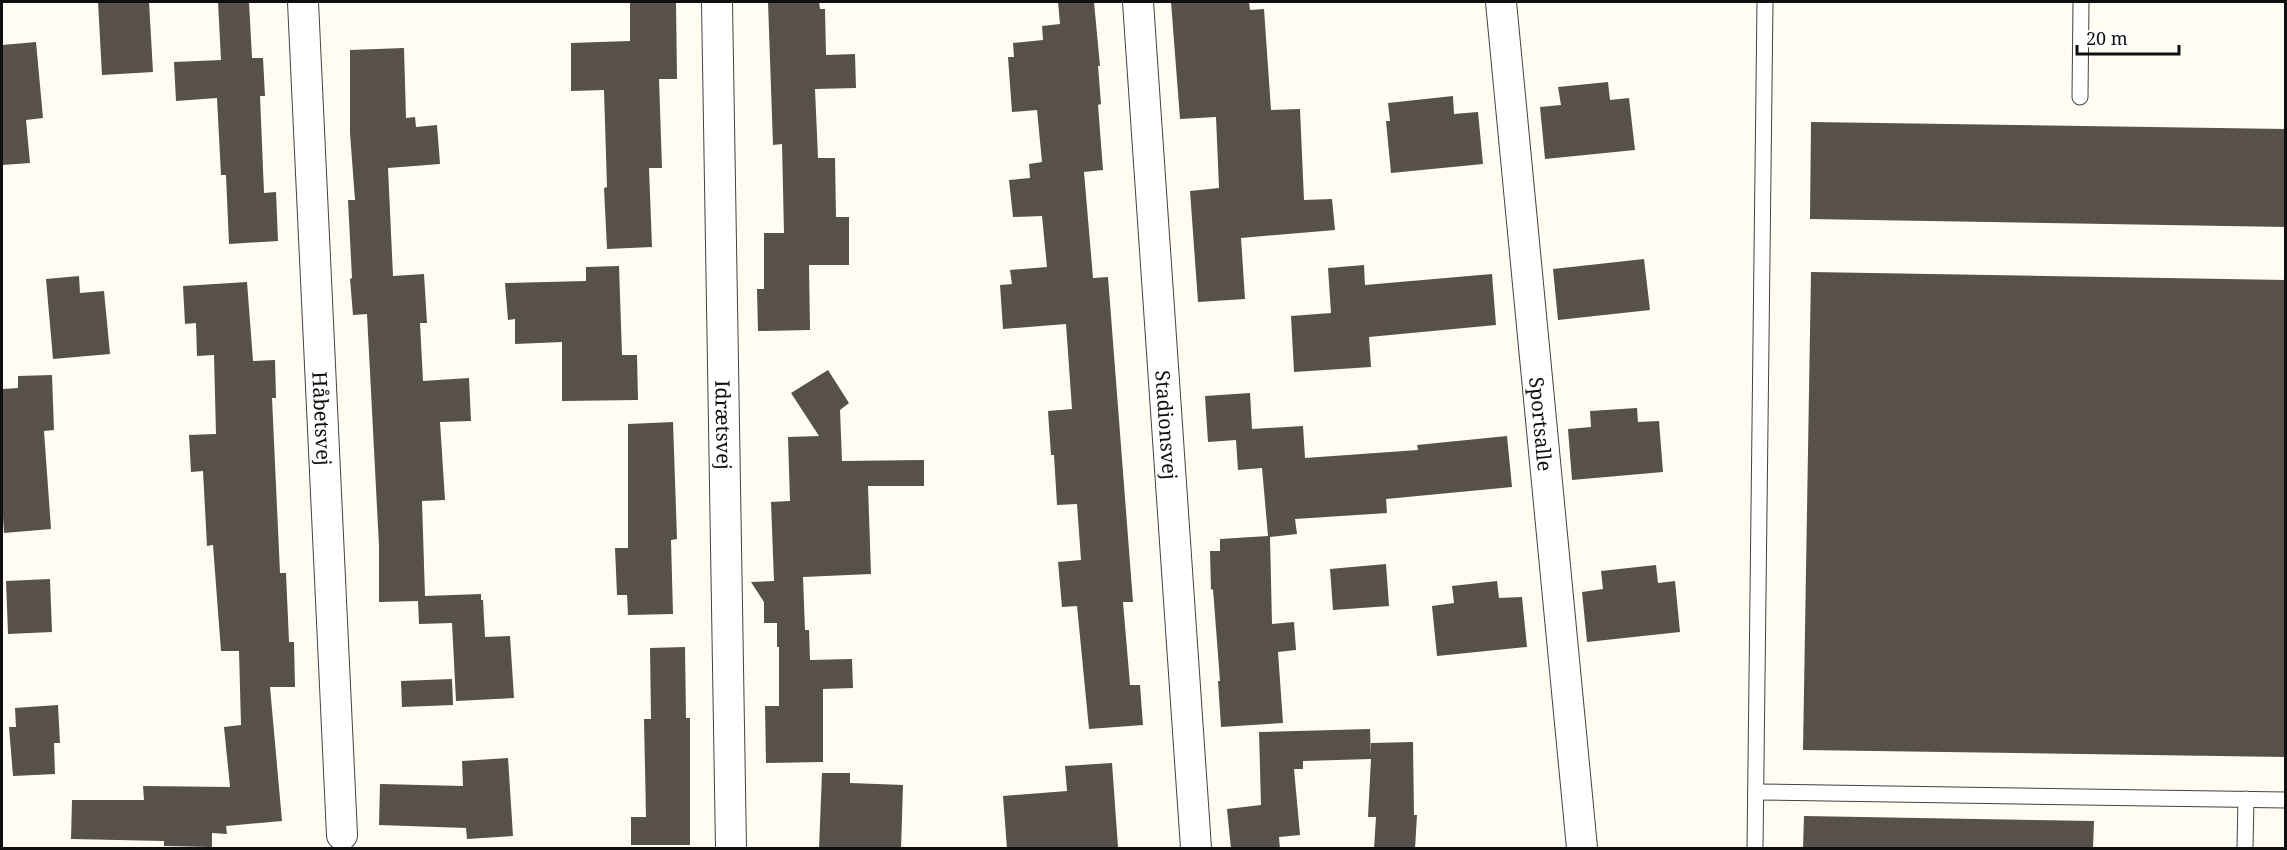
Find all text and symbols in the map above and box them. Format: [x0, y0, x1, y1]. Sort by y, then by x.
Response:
scale bar [2077, 18, 2179, 56]
text: 20 m [2086, 26, 2128, 50]
street label: Stadionsvej [1150, 369, 1184, 481]
street label: Håbetsvej [307, 371, 338, 466]
street label: Sportsalle [1523, 376, 1559, 472]
street label: Idrætsvej [710, 380, 738, 470]

